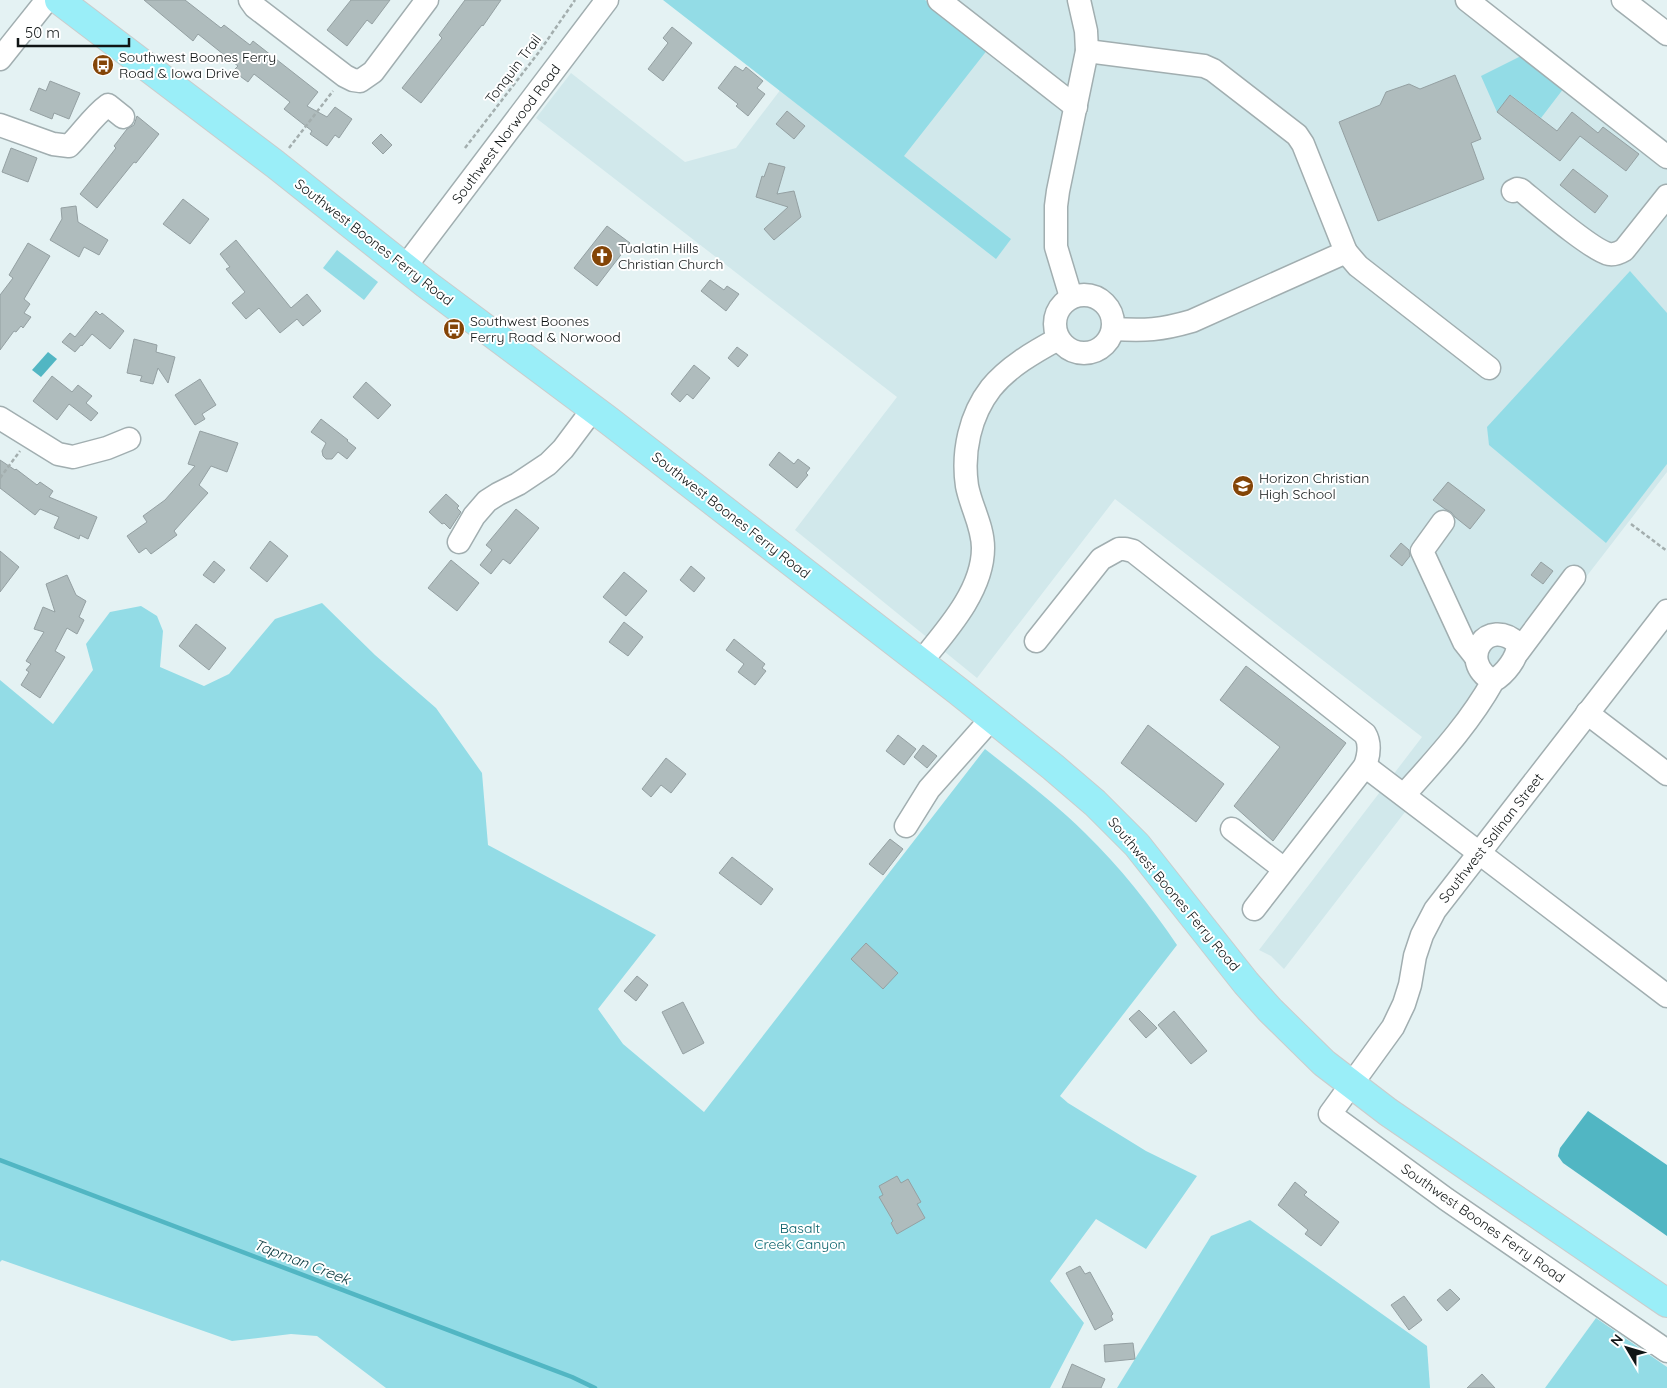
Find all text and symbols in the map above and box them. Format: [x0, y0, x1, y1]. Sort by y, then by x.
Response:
scale bar [18, 15, 129, 47]
text: 50 m [25, 23, 60, 42]
street label: Tonquin Trail [481, 31, 545, 107]
place label: Southwest Boones Ferry Road & Iowa Drive [119, 48, 276, 82]
bus stop icon: Southwest Boones Ferry Road & Iowa Drive [91, 53, 115, 77]
street label: Southwest Norwood Road [448, 61, 564, 207]
street label: Southwest Boones Ferry Road [291, 175, 457, 309]
place label: Tualatin Hills Christian Church [618, 239, 724, 273]
church icon: Tualatin Hills Christian Church [590, 244, 614, 268]
place label: Southwest Boones Ferry Road & Norwood [470, 312, 621, 346]
bus stop icon: Southwest Boones Ferry Road & Norwood [442, 317, 466, 341]
street label: Southwest Boones Ferry Road [648, 448, 814, 582]
place label: Horizon Christian High School [1259, 469, 1369, 503]
school or university icon: Horizon Christian High School [1231, 474, 1255, 498]
street label: Southwest Salinan Street [1435, 769, 1547, 907]
street label: Southwest Boones Ferry Road [1104, 813, 1244, 975]
street label: Southwest Boones Ferry Road [1398, 1159, 1568, 1287]
park label: Basalt Creek Canyon [754, 1219, 846, 1253]
water label: Tapman Creek [251, 1234, 355, 1289]
north arrow [1602, 1323, 1652, 1373]
text: N [1606, 1330, 1627, 1350]

